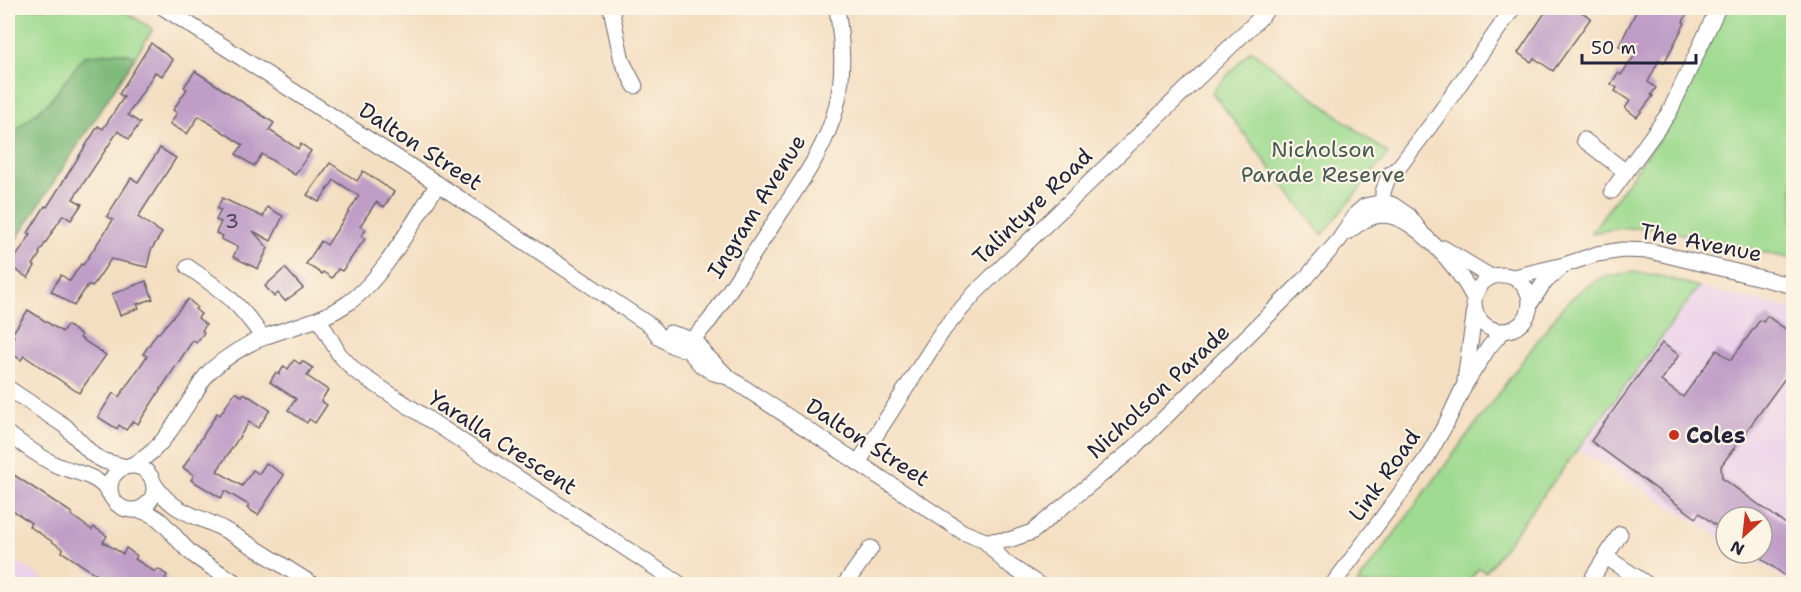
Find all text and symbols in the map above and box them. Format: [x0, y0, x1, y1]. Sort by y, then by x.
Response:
scale bar [1582, 27, 1696, 65]
text: 50 m [1591, 36, 1636, 60]
street label: Dalton Street [353, 96, 488, 197]
street label: Ingram Avenue [701, 129, 812, 284]
park label: Nicholson Parade Reserve [1241, 135, 1405, 189]
street label: Talintyre Road [966, 142, 1099, 271]
house number: 3 [225, 208, 239, 234]
street label: The Avenue [1637, 216, 1764, 269]
street label: Nicholson Parade [1081, 318, 1236, 465]
street label: Yaralla Crescent [423, 384, 582, 501]
street label: Dalton Street [800, 392, 935, 493]
place label: Coles [1686, 421, 1746, 450]
street label: Link Road [1342, 423, 1427, 527]
marker: Coles [1667, 428, 1681, 442]
north arrow [1714, 505, 1774, 565]
text: N [1727, 536, 1748, 560]

